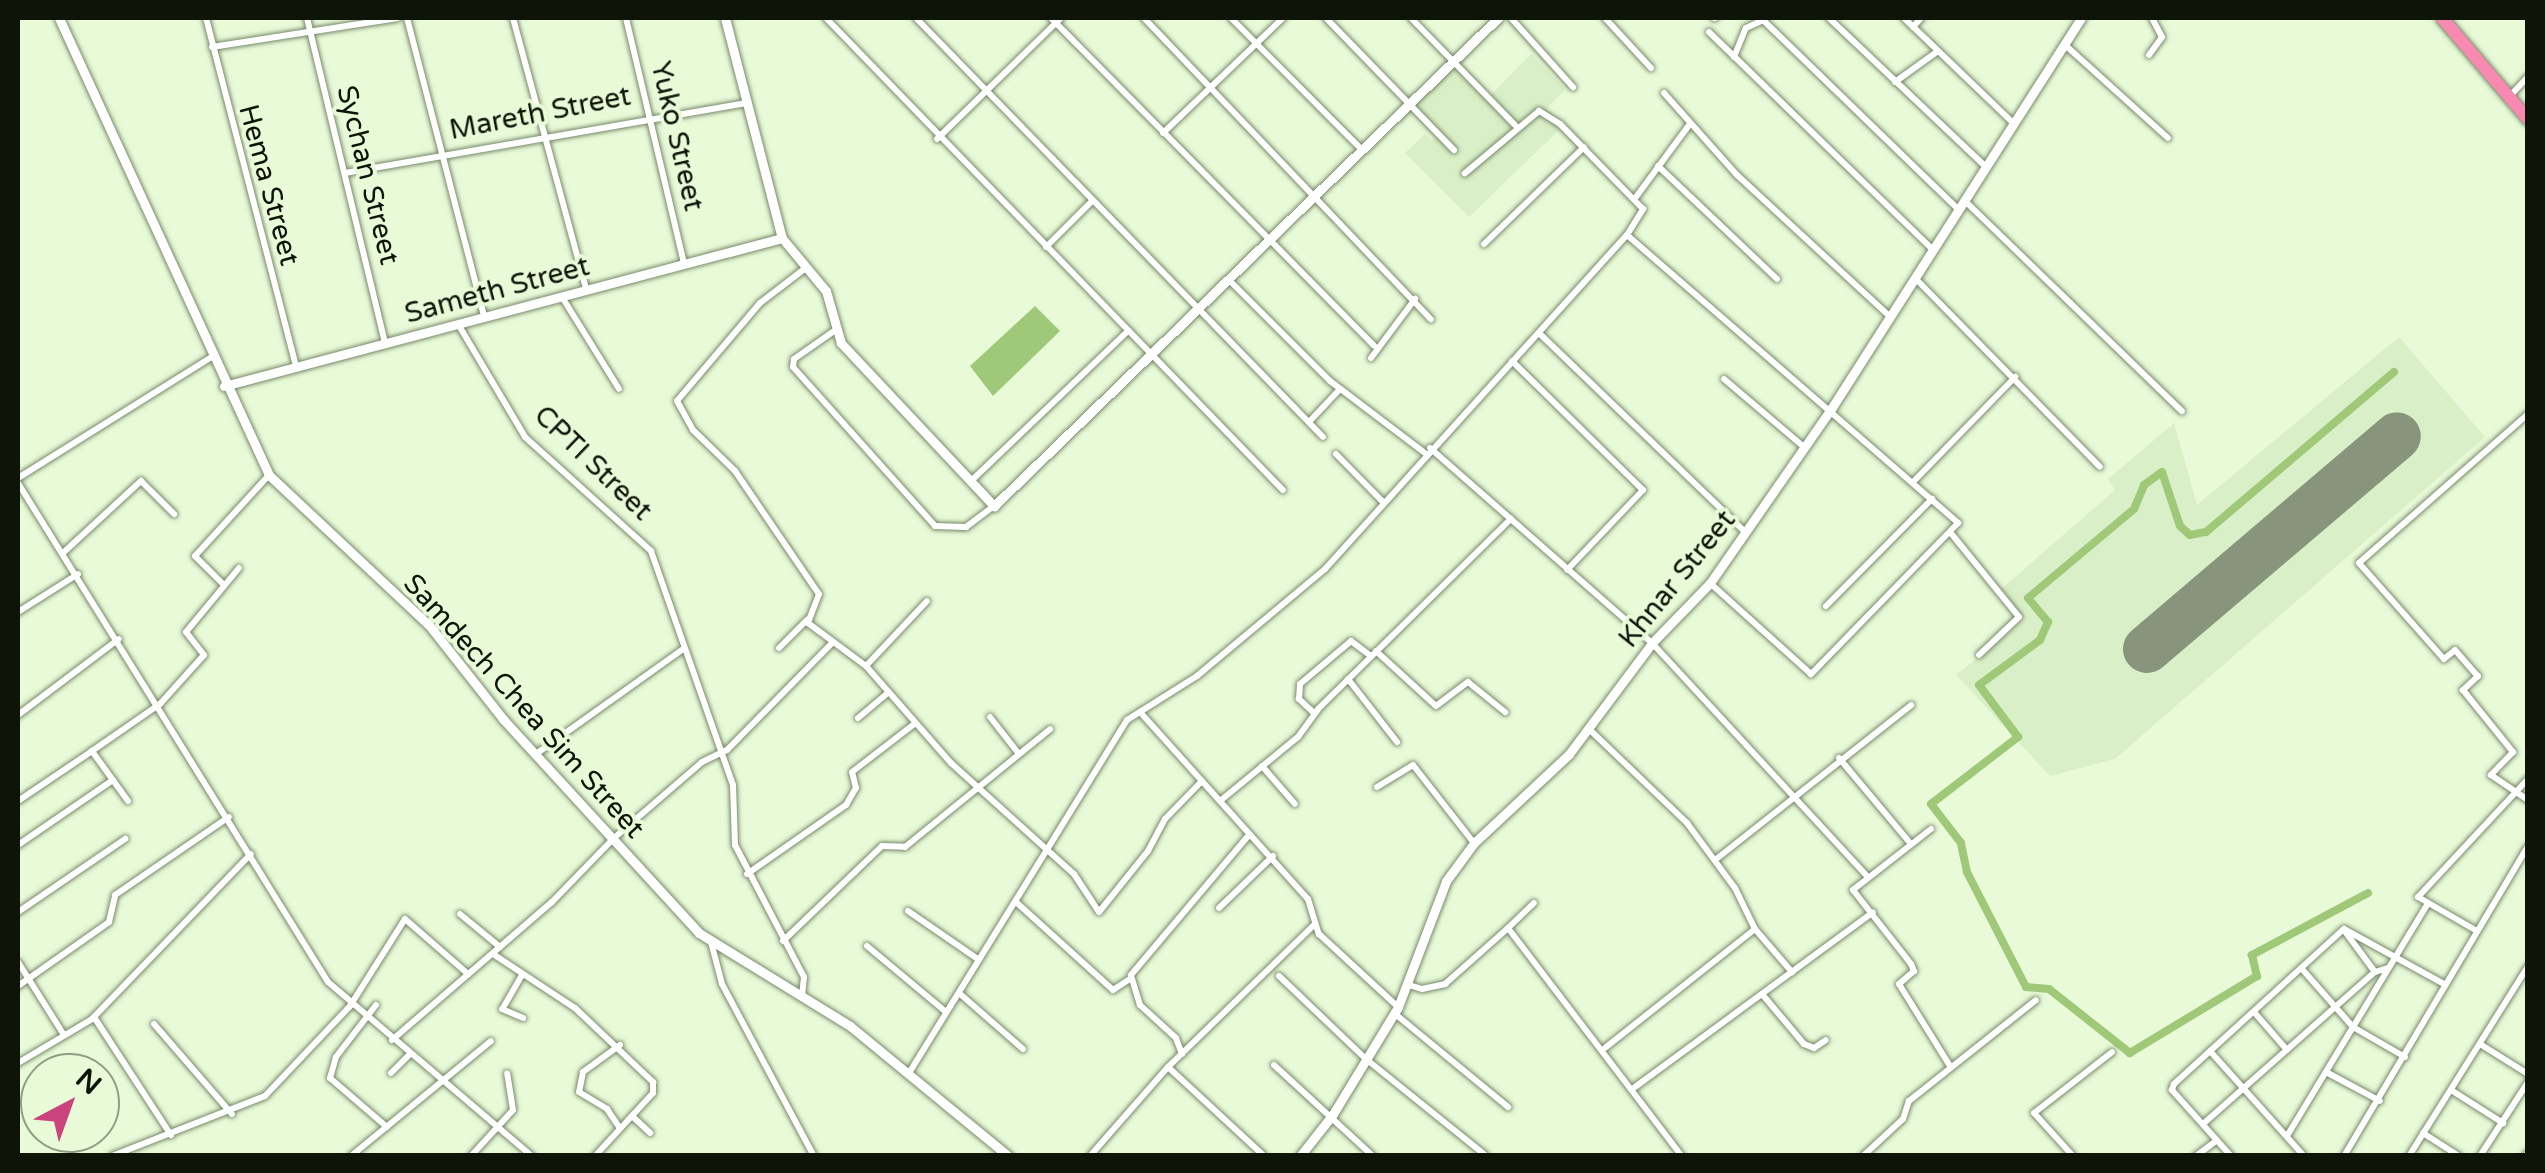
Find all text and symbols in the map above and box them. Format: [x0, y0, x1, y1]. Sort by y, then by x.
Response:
street label: Yuko Street [643, 58, 711, 214]
street label: Mareth Street [446, 79, 634, 147]
street label: Sychan Street [330, 82, 406, 268]
street label: Hema Street [231, 101, 307, 269]
street label: Sameth Street [401, 249, 593, 331]
street label: CPTI Street [527, 399, 659, 527]
street label: Khnar Street [1612, 504, 1742, 654]
street label: Samdech Chea Sim Street [396, 567, 652, 845]
north arrow [20, 1053, 120, 1153]
text: N [69, 1062, 108, 1102]

